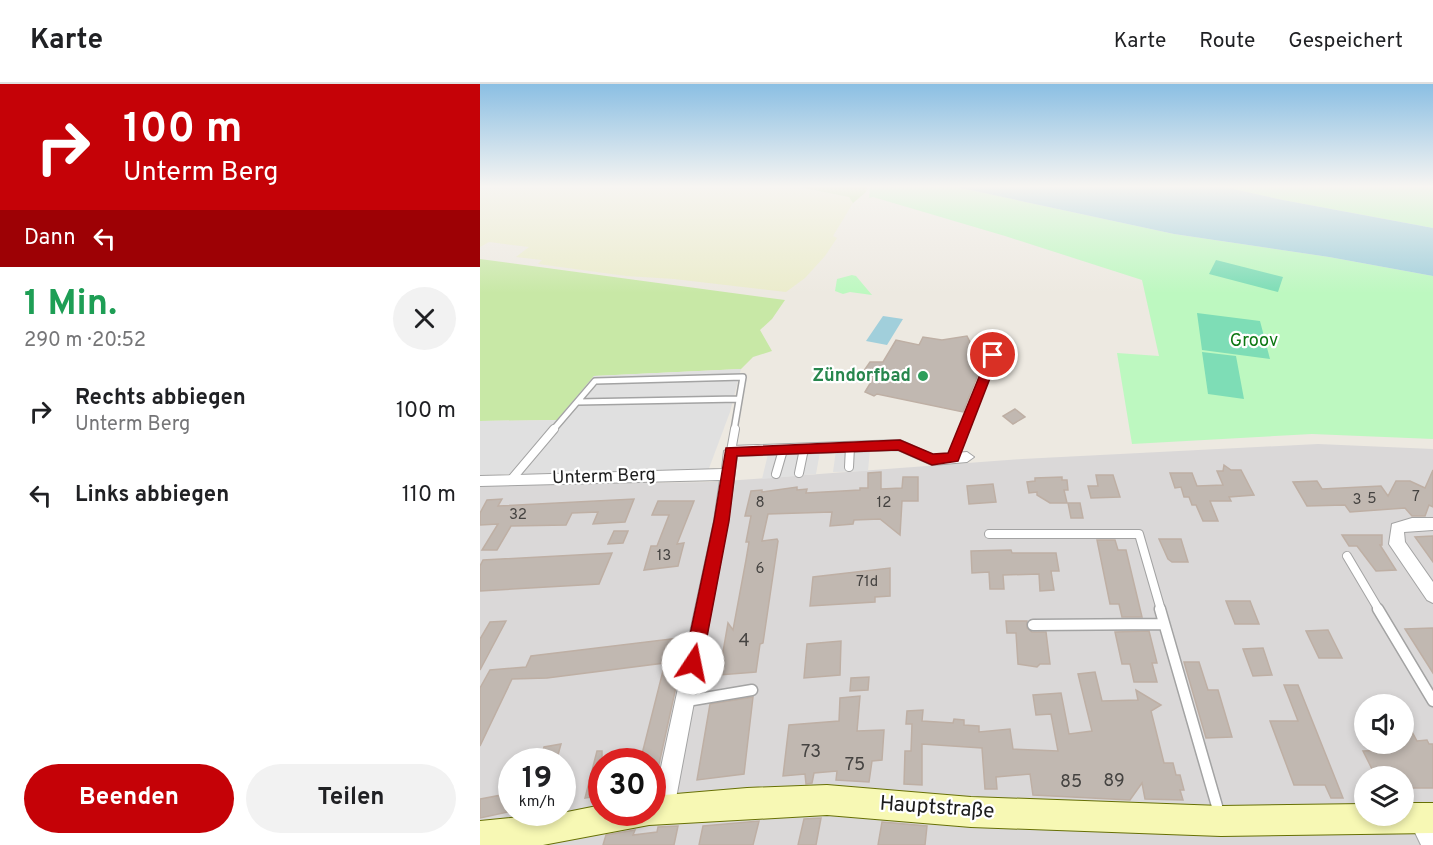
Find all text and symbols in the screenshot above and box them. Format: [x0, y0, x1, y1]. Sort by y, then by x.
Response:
text: Karte [30, 23, 103, 59]
text: Karte [1114, 28, 1166, 55]
text: Route [1199, 28, 1255, 55]
text: Gespeichert [1288, 28, 1403, 55]
text: 100 m [123, 104, 242, 157]
icon: right [24, 108, 102, 186]
text: Unterm Berg [123, 156, 279, 190]
icon: left [88, 222, 121, 255]
text: Dann [24, 225, 76, 252]
text: 1 Min. [24, 282, 117, 328]
button: close [393, 287, 456, 350]
text: 290 m · 20:52 [24, 328, 146, 354]
pin [967, 329, 1018, 380]
park label: Groov [1230, 330, 1278, 353]
icon: arrive [976, 338, 1009, 371]
place label: Zündorfbad [813, 365, 911, 388]
marker: Zündorfbad [916, 369, 930, 383]
text: Rechts abbiegen [75, 385, 246, 412]
icon: right [24, 395, 57, 428]
text: 100 m [396, 398, 456, 425]
text: Unterm Berg [75, 412, 190, 438]
street label: Unterm Berg [552, 464, 656, 490]
icon: left [24, 479, 57, 512]
text: Links abbiegen [75, 482, 229, 509]
text: 110 m [402, 482, 456, 509]
house number: 7 [1412, 488, 1420, 507]
house number: 5 [1367, 490, 1377, 509]
house number: 3 [1352, 491, 1362, 510]
house number: 8 [755, 494, 765, 513]
house number: 12 [877, 494, 891, 513]
house number: 32 [509, 506, 527, 525]
house number: 13 [657, 547, 671, 566]
house number: 6 [756, 560, 765, 579]
house number: 71d [856, 573, 878, 592]
house number: 4 [738, 630, 750, 653]
position arrow [661, 631, 725, 695]
map controls [1354, 694, 1414, 826]
button: sound [1354, 694, 1414, 754]
house number: 73 [801, 741, 821, 764]
speed limit sign: 30 [588, 748, 666, 826]
house number: 75 [845, 754, 865, 777]
text: 19 [522, 761, 552, 798]
button: Beenden [24, 764, 234, 833]
button: Teilen [246, 764, 456, 833]
button: layers [1354, 766, 1414, 826]
house number: 89 [1103, 770, 1125, 793]
house number: 85 [1060, 771, 1082, 794]
street label: Hauptstraße [879, 791, 995, 825]
text: km/h [519, 793, 555, 812]

